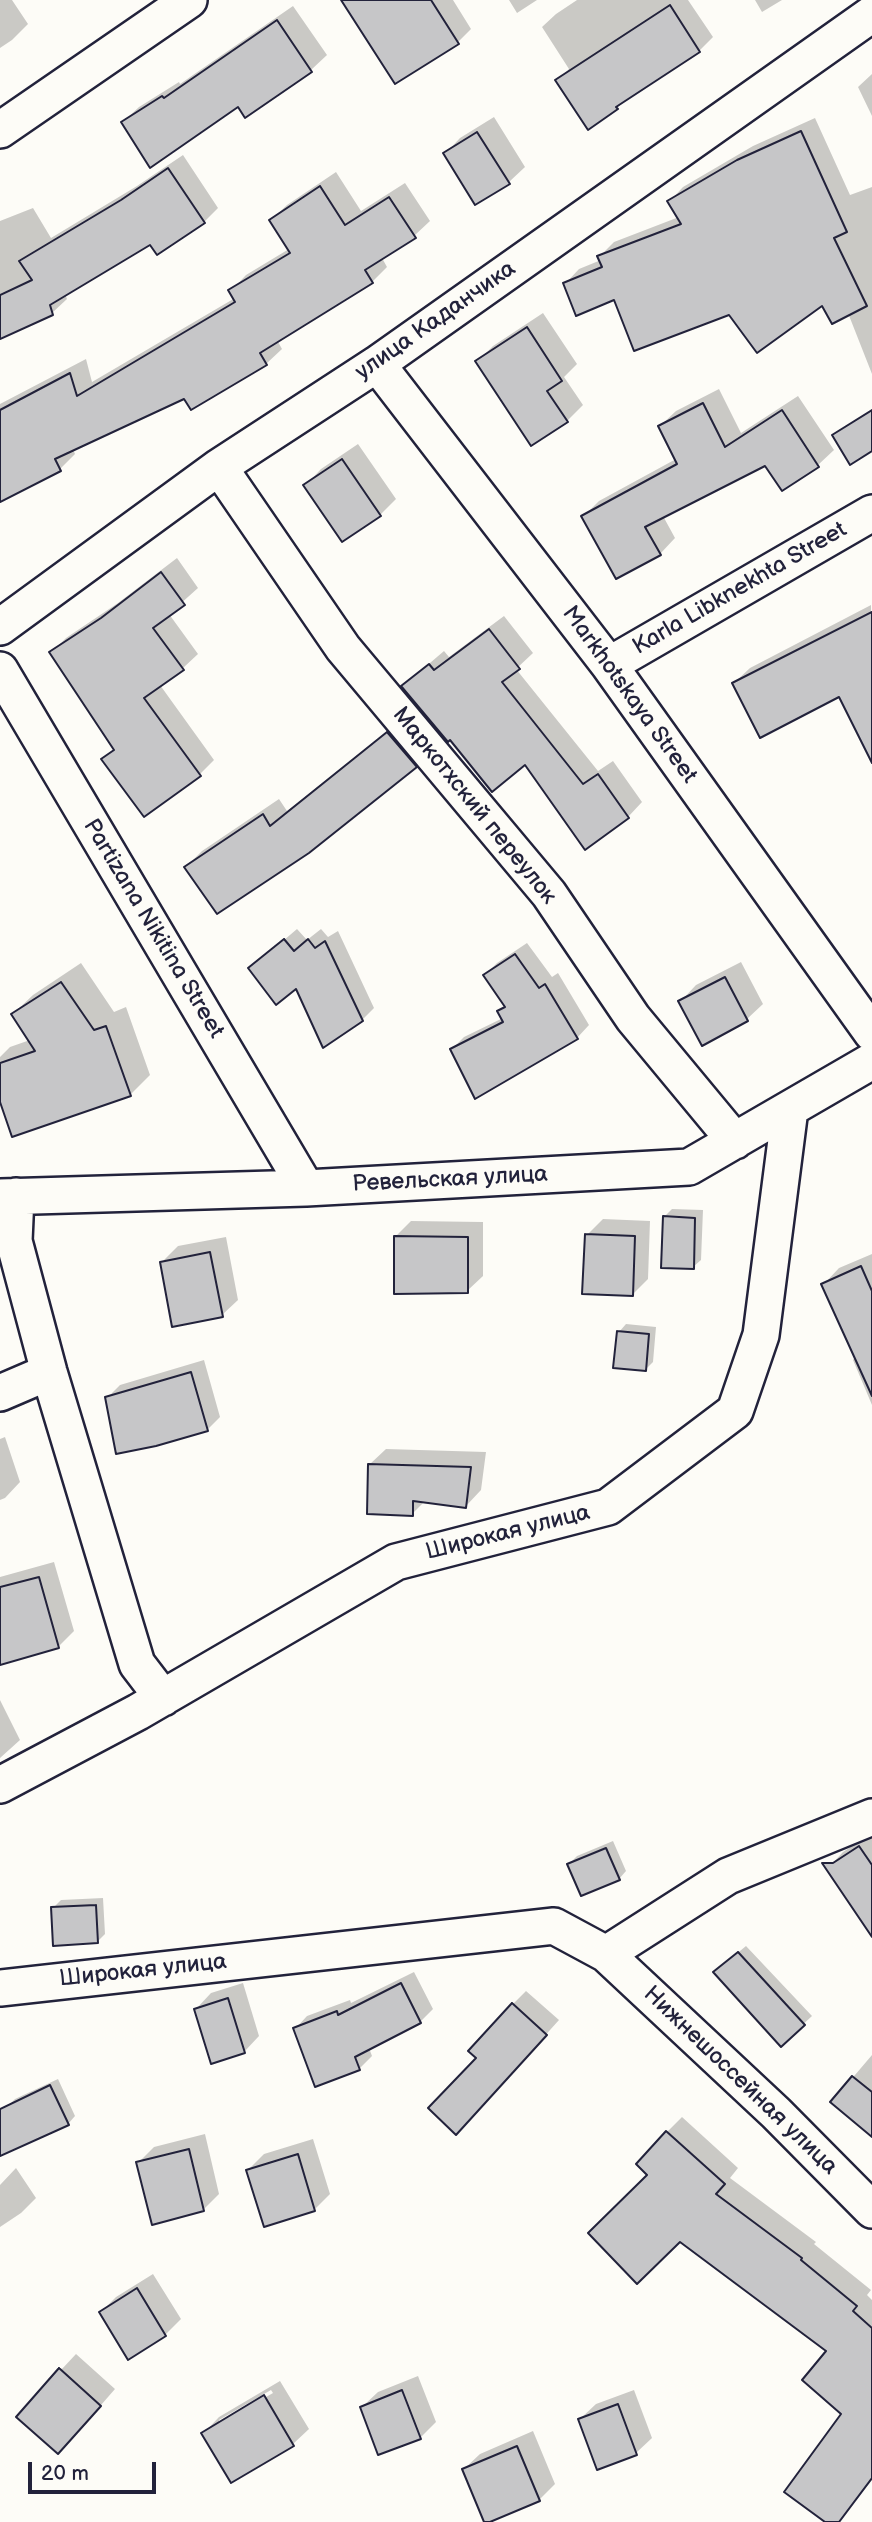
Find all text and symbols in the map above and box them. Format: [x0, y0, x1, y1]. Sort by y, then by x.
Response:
street label: улица Каданчика [351, 255, 521, 387]
street label: Karla Libknekhta Street [628, 516, 852, 662]
street label: Markhotskaya Street [555, 601, 703, 789]
street label: Маркотхский переулок [386, 702, 562, 910]
street label: Partizana Nikitina Street [77, 814, 229, 1044]
street label: Ревельская улица [351, 1161, 549, 1199]
street label: Широкая улица [423, 1499, 593, 1567]
street label: Широкая улица [58, 1948, 228, 1994]
street label: Нижнешоссейная улица [637, 1981, 843, 2181]
scale bar [32, 2448, 159, 2492]
text: 20 m [41, 2461, 89, 2486]

